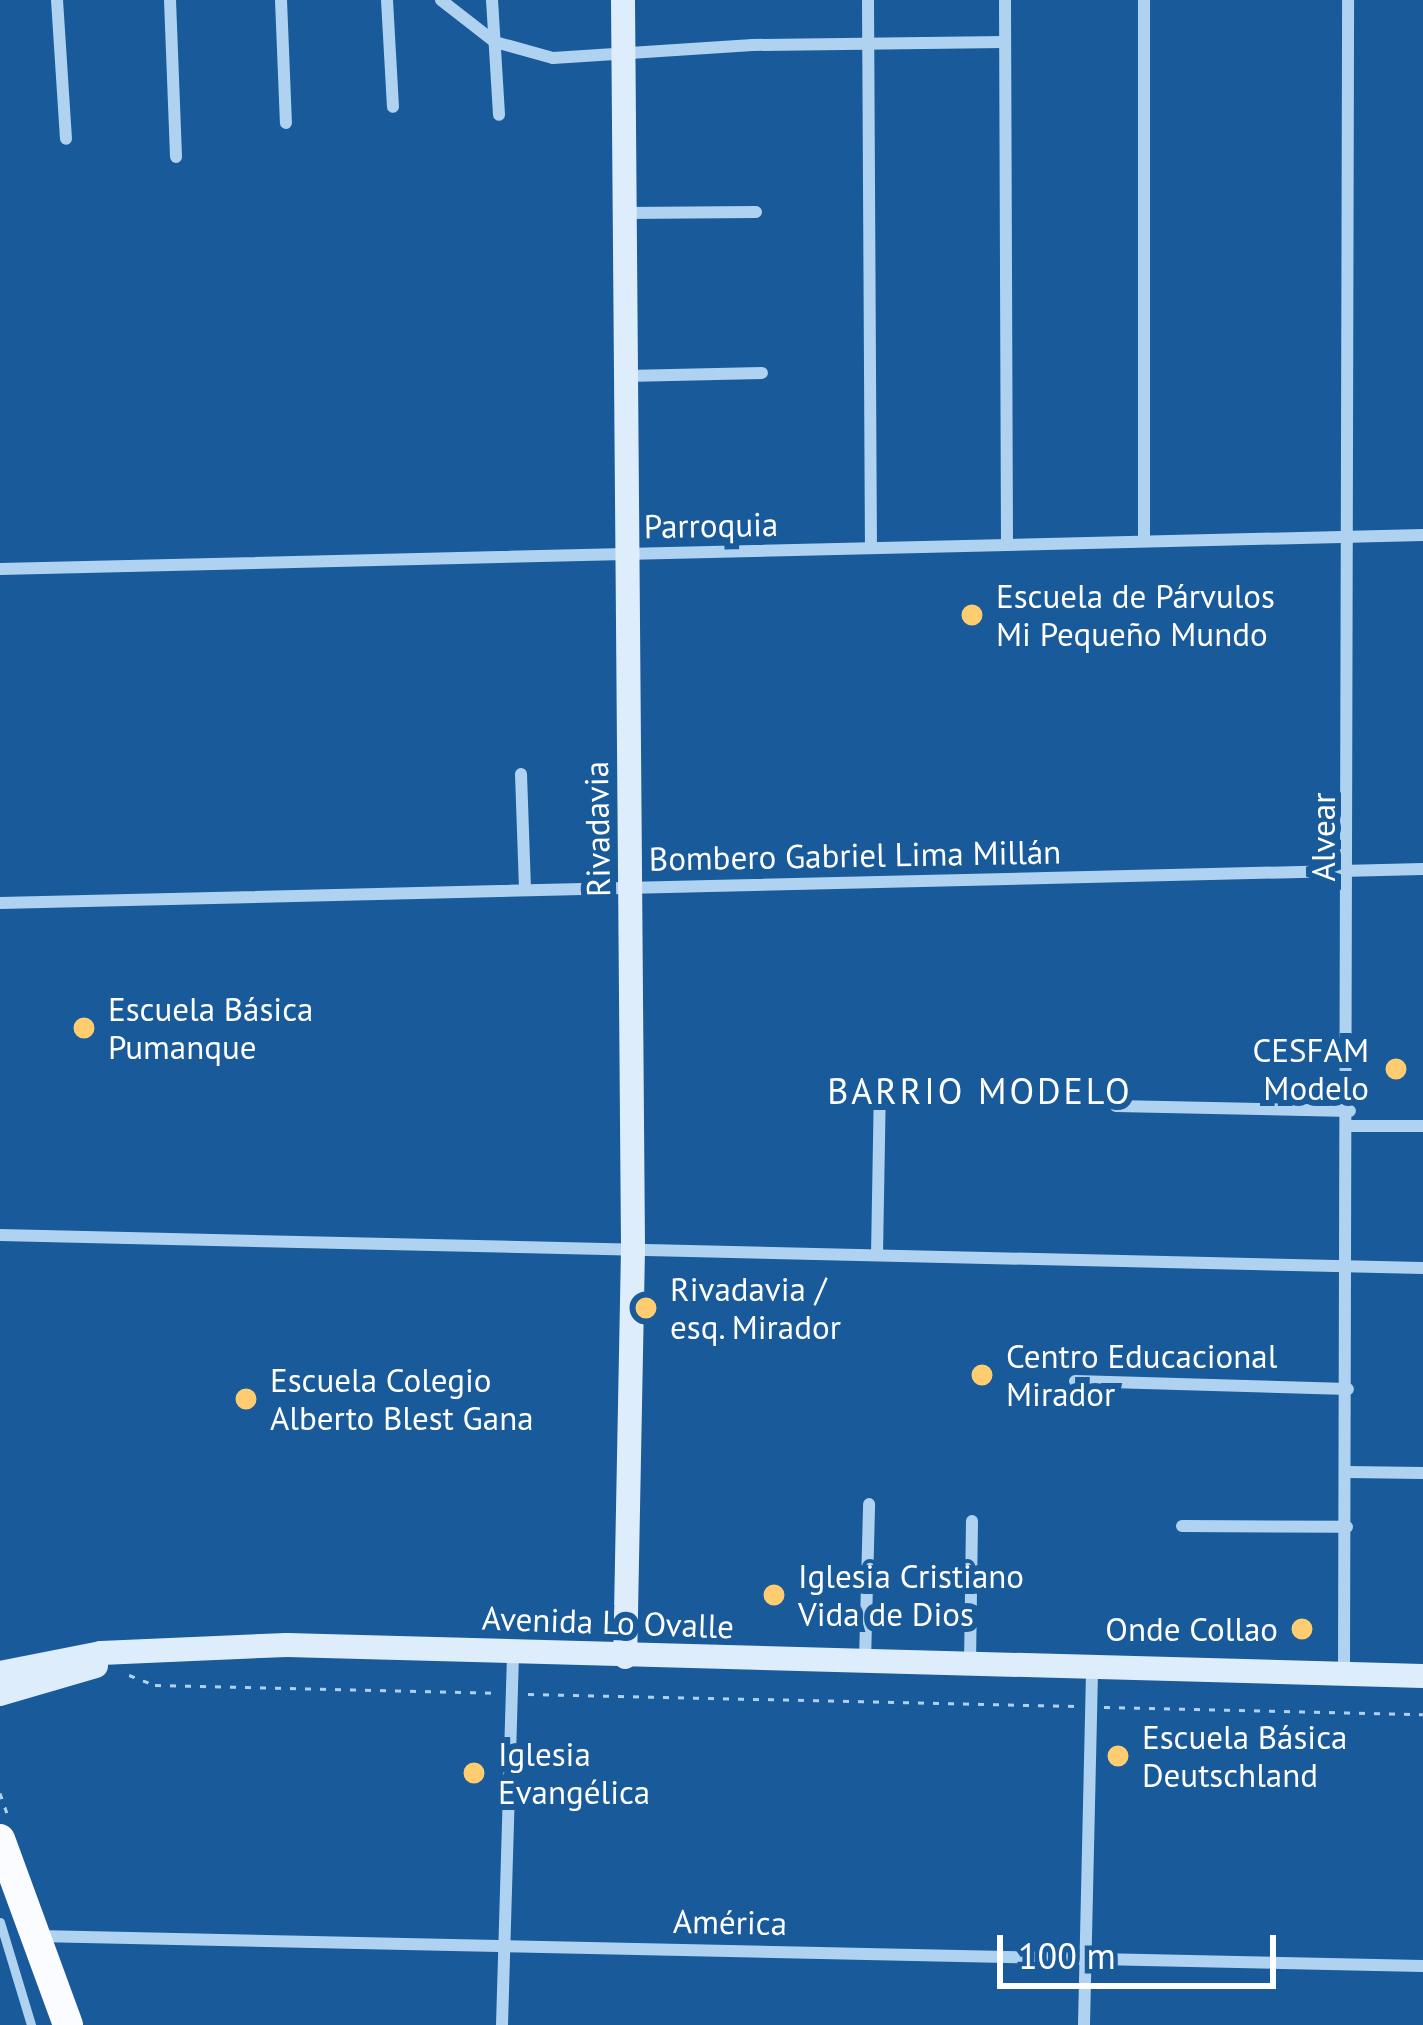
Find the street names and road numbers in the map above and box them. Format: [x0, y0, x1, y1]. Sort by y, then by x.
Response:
street label: Parroquia [643, 504, 779, 546]
street label: Rivadavia [576, 761, 618, 897]
street label: Alvear [1303, 793, 1343, 881]
street label: Bombero Gabriel Lima Millán [649, 832, 1061, 878]
street label: Avenida Lo Ovalle [481, 1598, 735, 1646]
street label: América [673, 1901, 787, 1943]

